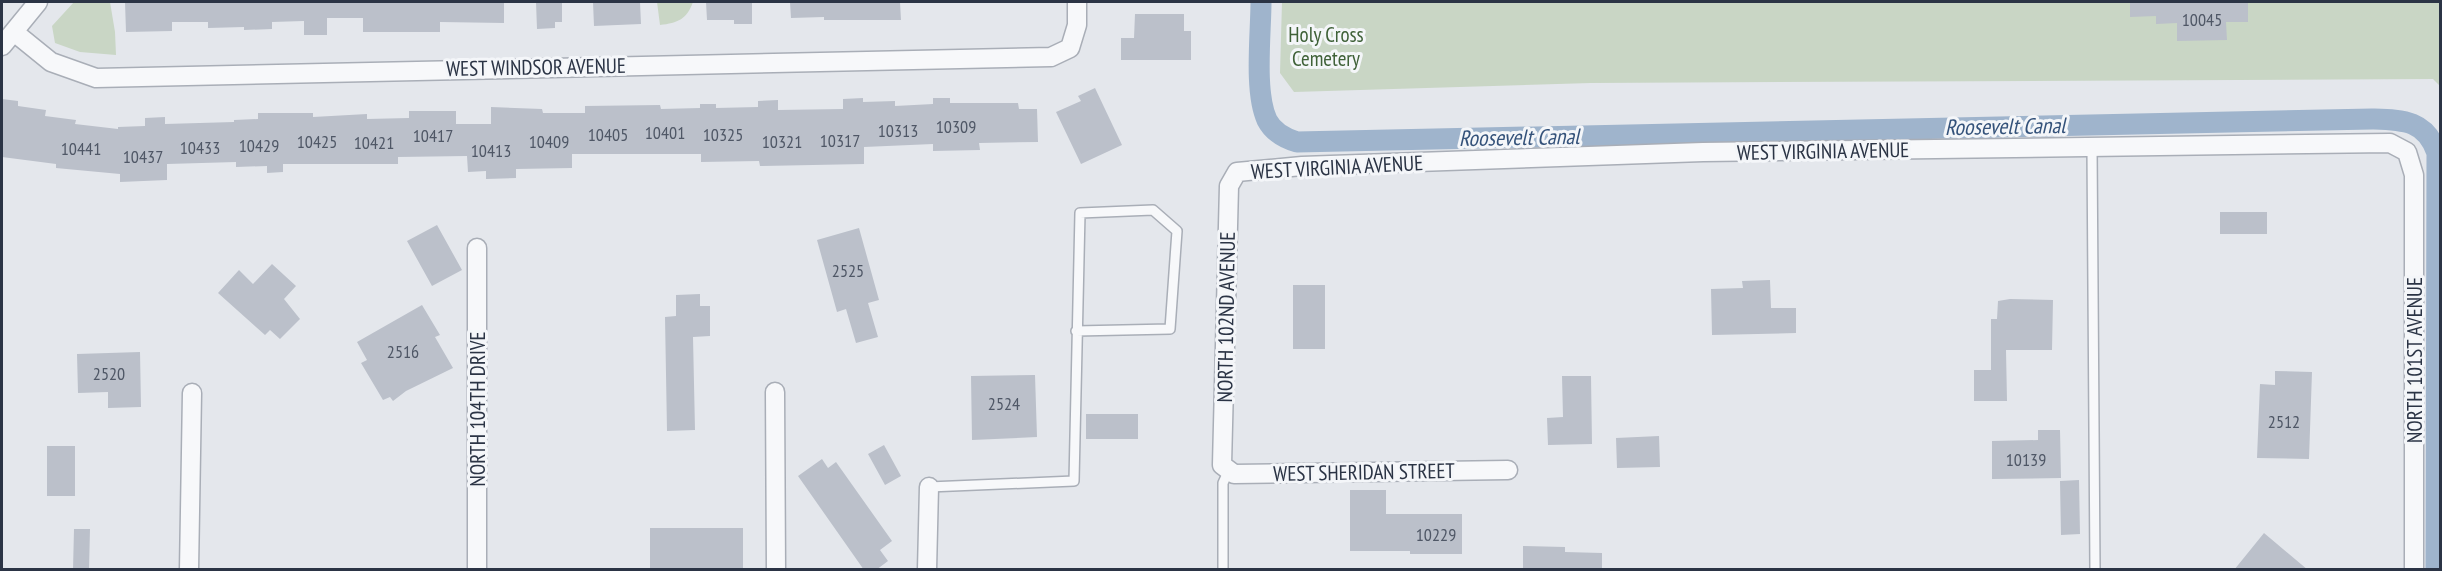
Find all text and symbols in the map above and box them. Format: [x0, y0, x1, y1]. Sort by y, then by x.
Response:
house number: 10045 [2182, 8, 2222, 31]
park label: Holy Cross Cemetery [1288, 21, 1364, 72]
street label: WEST WINDSOR AVENUE [446, 52, 626, 82]
water label: Roosevelt Canal [1945, 111, 2067, 141]
house number: 10309 [936, 115, 976, 138]
house number: 10313 [878, 119, 918, 142]
house number: 10401 [645, 121, 685, 144]
water label: Roosevelt Canal [1459, 122, 1581, 152]
house number: 10405 [588, 123, 628, 146]
house number: 10325 [703, 123, 743, 146]
house number: 10417 [413, 124, 453, 147]
house number: 10317 [820, 129, 860, 152]
house number: 10425 [297, 130, 337, 153]
house number: 10409 [529, 130, 569, 153]
house number: 10321 [762, 130, 802, 153]
house number: 10421 [354, 131, 394, 154]
house number: 10429 [239, 134, 279, 157]
house number: 10433 [180, 136, 220, 159]
street label: WEST VIRGINIA AVENUE [1737, 136, 1909, 166]
house number: 10441 [61, 137, 101, 160]
house number: 10413 [471, 139, 511, 162]
house number: 10437 [123, 145, 163, 168]
street label: WEST VIRGINIA AVENUE [1250, 149, 1424, 185]
street label: NORTH 102ND AVENUE [1211, 231, 1241, 403]
house number: 2525 [832, 259, 864, 282]
street label: NORTH 101ST AVENUE [2401, 277, 2428, 443]
street label: NORTH 104TH DRIVE [464, 331, 491, 487]
house number: 2516 [387, 340, 419, 363]
house number: 2520 [93, 362, 125, 385]
house number: 2524 [988, 392, 1020, 415]
house number: 2512 [2268, 410, 2300, 433]
house number: 10139 [2006, 448, 2046, 471]
street label: WEST SHERIDAN STREET [1273, 457, 1456, 487]
house number: 10229 [1416, 523, 1456, 546]

